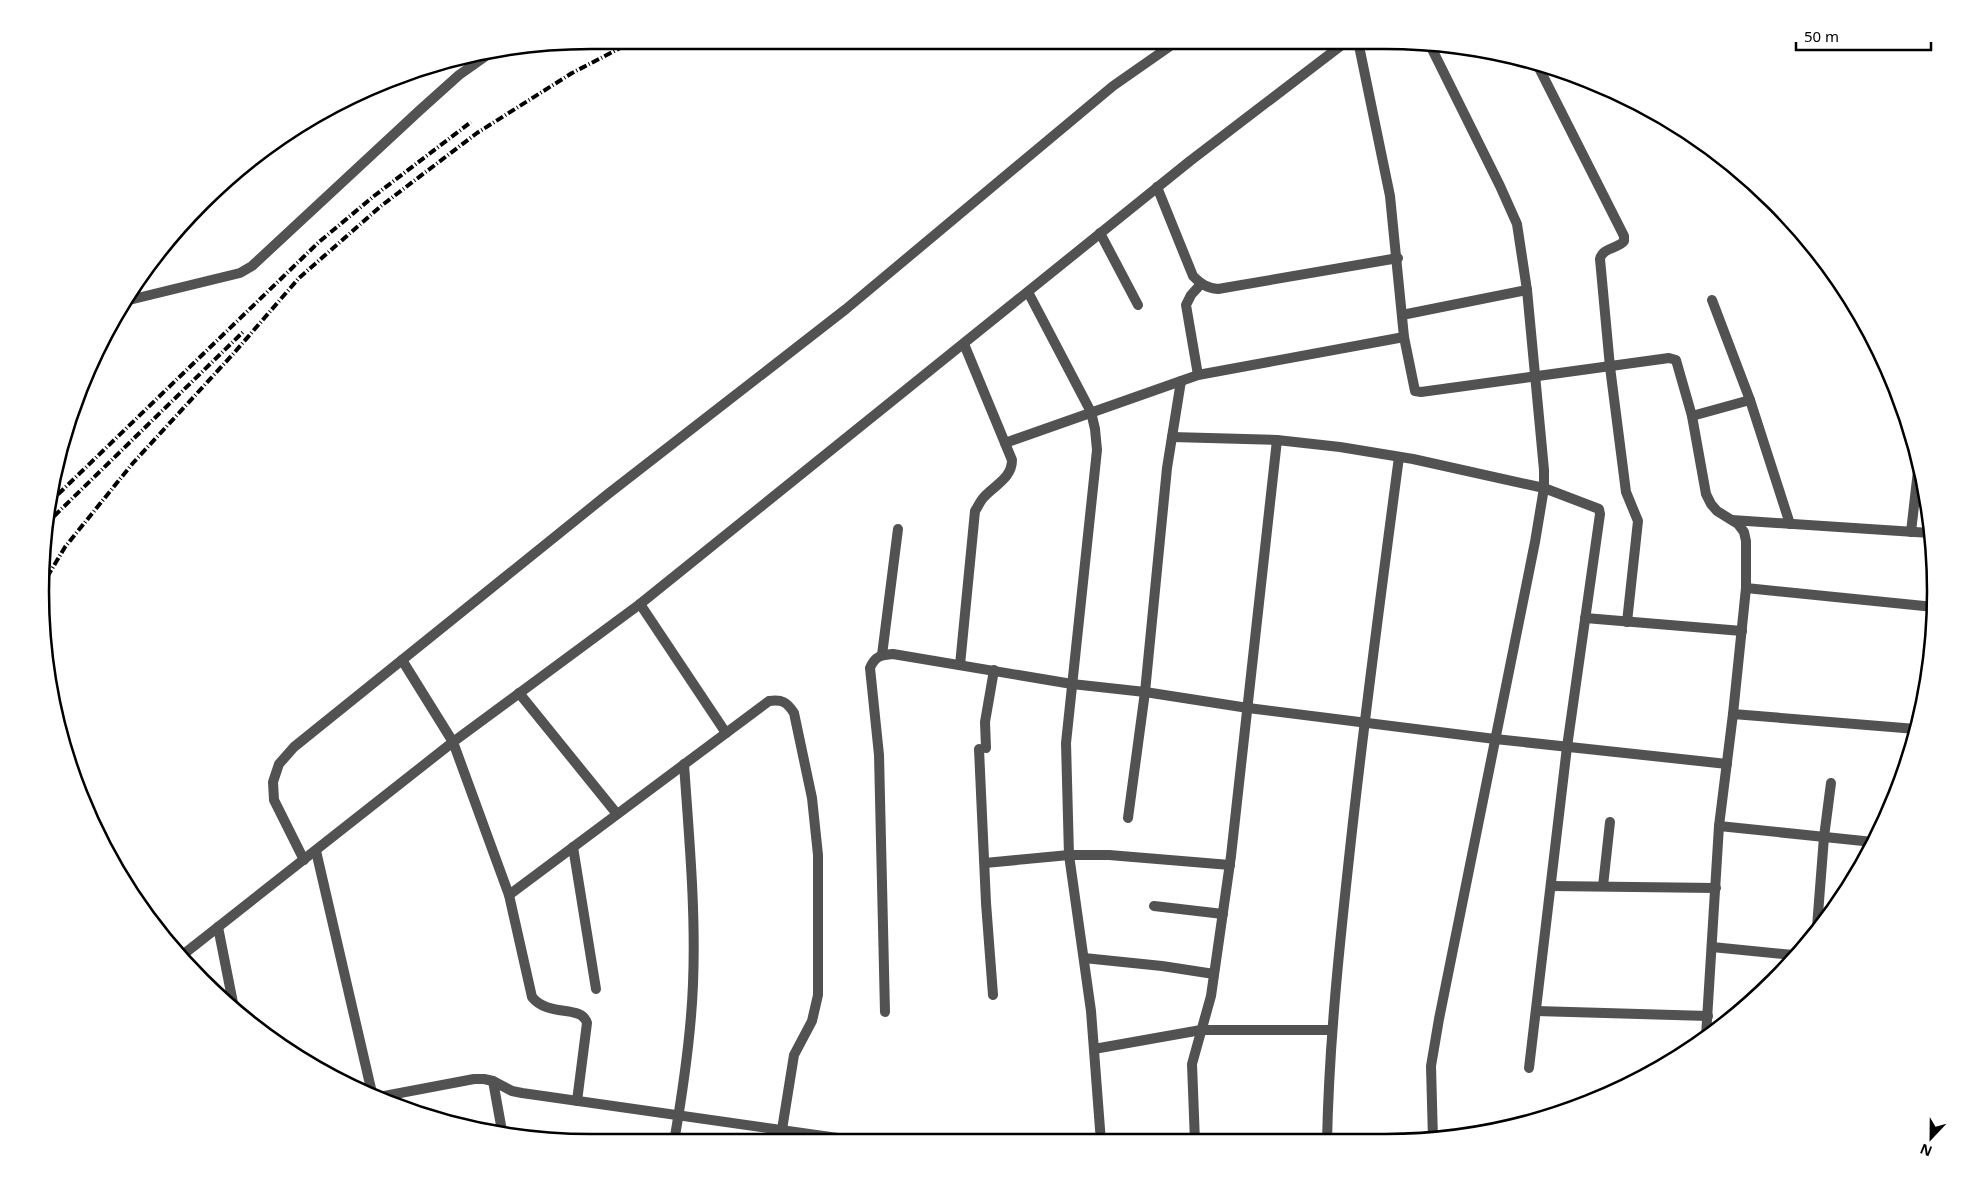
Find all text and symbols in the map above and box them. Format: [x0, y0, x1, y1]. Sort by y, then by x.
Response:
scale bar [1796, 20, 1931, 52]
text: 50 m [1804, 26, 1839, 46]
north arrow [1906, 1113, 1956, 1163]
text: N [1917, 1140, 1935, 1161]

